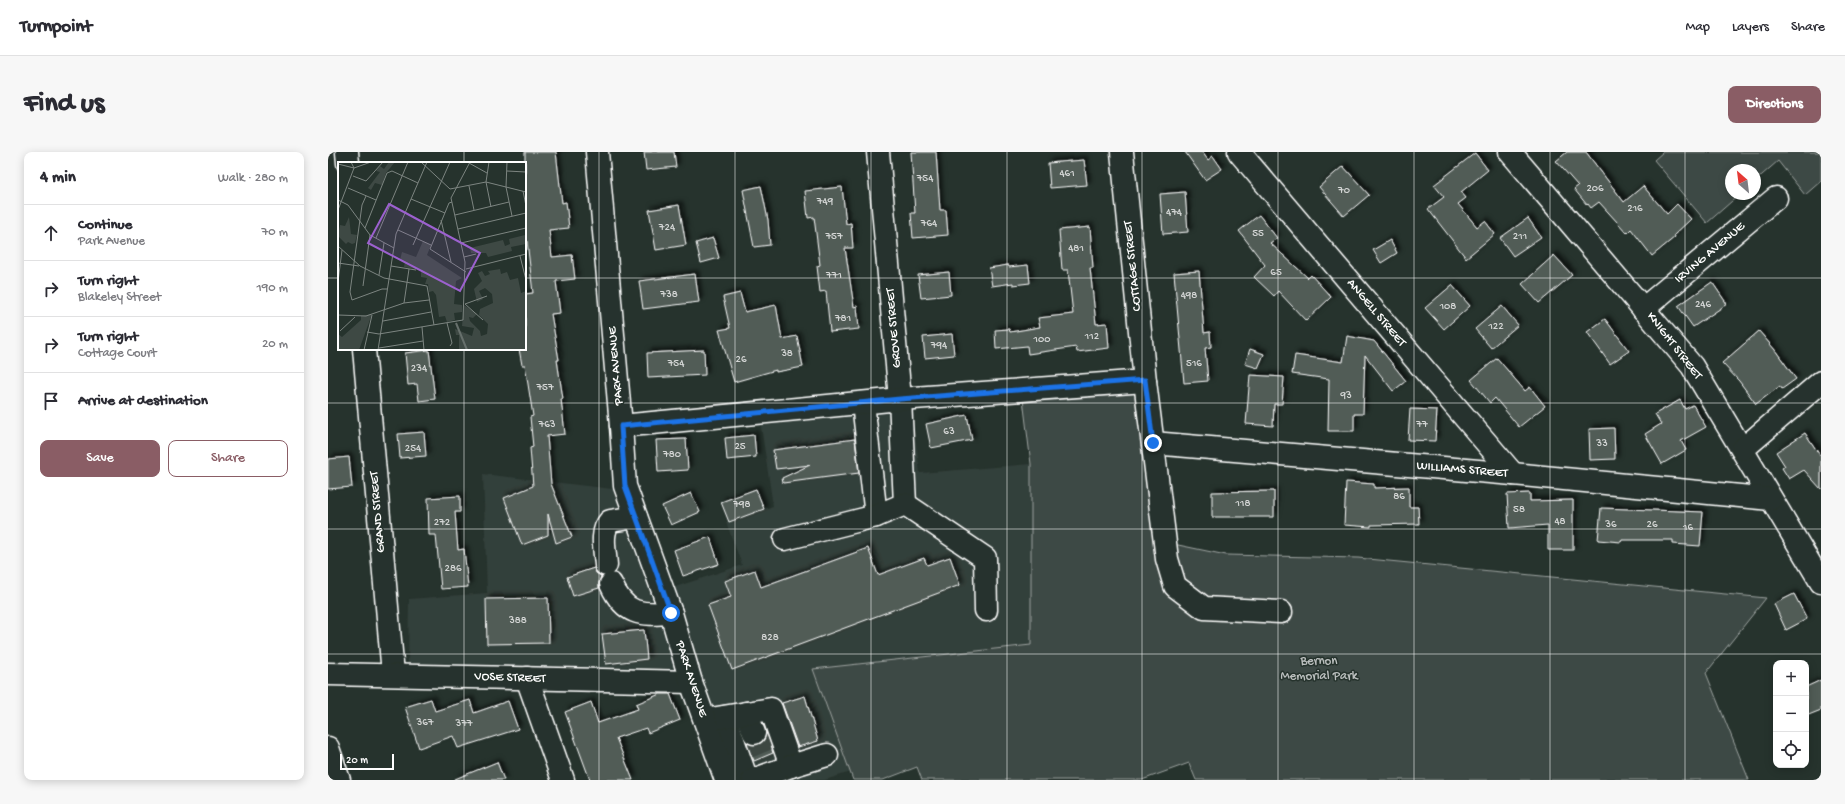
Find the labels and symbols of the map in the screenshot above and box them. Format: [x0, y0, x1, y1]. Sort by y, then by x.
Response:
inset map [338, 162, 526, 350]
north arrow [1725, 164, 1761, 200]
house number: 461 [1059, 168, 1075, 180]
house number: 754 [916, 173, 934, 185]
house number: 206 [1586, 183, 1604, 195]
house number: 70 [1337, 185, 1350, 197]
house number: 749 [816, 196, 834, 208]
house number: 216 [1627, 203, 1643, 215]
house number: 474 [1166, 207, 1183, 219]
house number: 764 [920, 218, 938, 230]
street label: COTTAGE STREET [1121, 219, 1145, 312]
street label: IRVING AVENUE [1672, 219, 1749, 287]
house number: 724 [658, 222, 676, 234]
house number: 55 [1252, 228, 1264, 240]
house number: 757 [824, 231, 843, 243]
house number: 211 [1513, 231, 1527, 243]
house number: 481 [1068, 243, 1084, 255]
house number: 65 [1270, 267, 1282, 279]
house number: 771 [825, 270, 842, 282]
street label: ANGELL STREET [1343, 276, 1409, 351]
street label: GROVE STREET [883, 286, 905, 369]
house number: 738 [659, 289, 678, 301]
house number: 498 [1181, 290, 1197, 302]
house number: 246 [1695, 299, 1712, 311]
house number: 108 [1439, 301, 1456, 313]
street label: KNIGHT STREET [1643, 309, 1706, 384]
house number: 781 [834, 313, 851, 325]
house number: 122 [1487, 321, 1504, 333]
street label: PARK AVENUE [605, 325, 627, 407]
house number: 112 [1084, 331, 1100, 343]
house number: 100 [1033, 334, 1050, 346]
house number: 794 [930, 340, 948, 352]
house number: 38 [780, 348, 793, 360]
house number: 26 [736, 354, 747, 366]
house number: 754 [667, 358, 685, 370]
house number: 516 [1186, 358, 1202, 370]
house number: 234 [411, 363, 428, 375]
house number: 757 [535, 382, 554, 394]
house number: 93 [1339, 390, 1352, 402]
house number: 763 [537, 419, 556, 431]
house number: 77 [1415, 419, 1428, 431]
house number: 63 [943, 426, 955, 438]
route end [1144, 434, 1162, 452]
house number: 33 [1595, 438, 1608, 450]
house number: 25 [734, 441, 746, 453]
house number: 254 [405, 443, 422, 455]
house number: 780 [662, 449, 681, 461]
street label: WILLIAMS STREET [1416, 459, 1509, 482]
street label: GRAND STREET [367, 470, 389, 553]
house number: 86 [1393, 491, 1405, 503]
house number: 118 [1235, 498, 1250, 510]
house number: 798 [732, 499, 751, 511]
house number: 58 [1513, 504, 1525, 516]
house number: 48 [1554, 516, 1566, 528]
house number: 272 [434, 517, 451, 529]
house number: 36 [1604, 519, 1617, 531]
house number: 26 [1647, 519, 1658, 531]
house number: 16 [1682, 522, 1693, 534]
house number: 286 [445, 563, 462, 575]
route start [662, 604, 680, 622]
house number: 388 [508, 615, 527, 627]
house number: 828 [761, 632, 779, 644]
street label: PARK AVENUE [671, 638, 711, 720]
park label: Bernon Memorial Park [1280, 654, 1359, 684]
street label: VOSE STREET [473, 669, 547, 687]
house number: 367 [415, 717, 434, 729]
house number: 377 [454, 718, 473, 730]
scale bar [340, 752, 394, 771]

